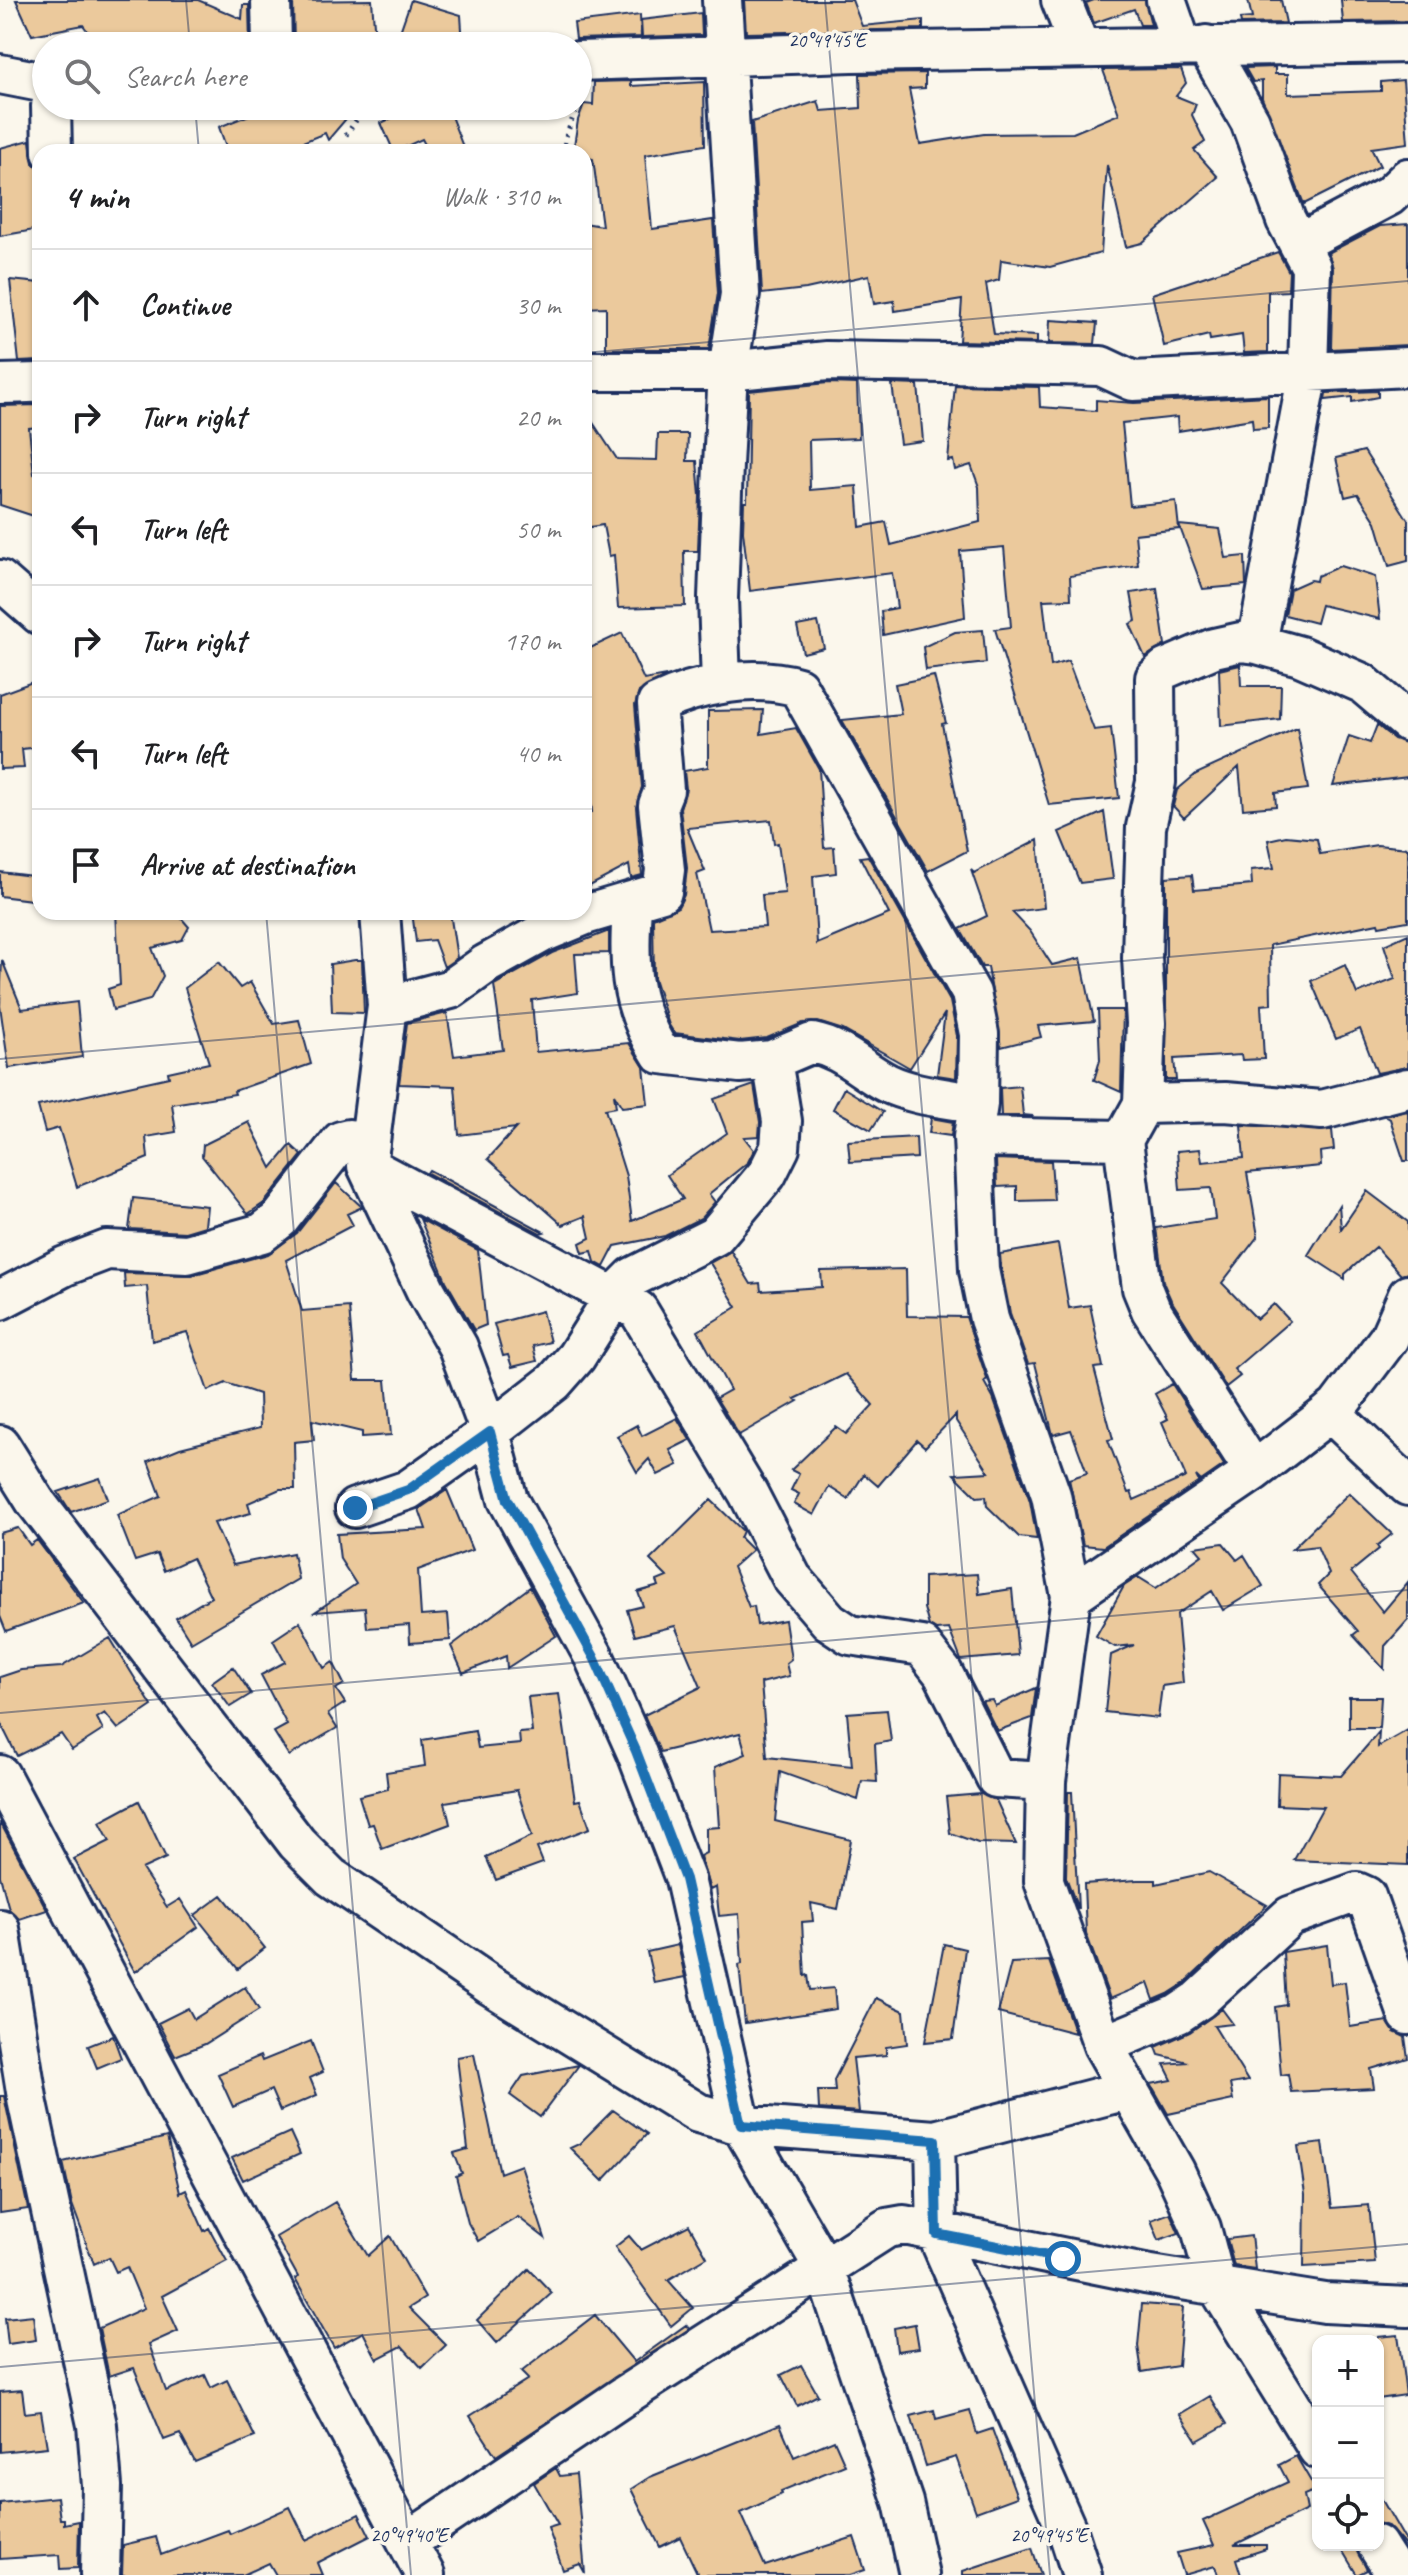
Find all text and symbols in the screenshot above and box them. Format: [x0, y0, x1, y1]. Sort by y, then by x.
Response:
text: 20°49'45"E [788, 28, 868, 53]
search box [32, 32, 592, 120]
icon: search [60, 54, 104, 98]
text: Search here [124, 57, 246, 95]
text: 4 min [64, 175, 129, 218]
text: Walk · 310 m [443, 180, 560, 213]
icon: ahead [64, 283, 108, 327]
text: Continue [140, 286, 230, 324]
text: 30 m [516, 289, 560, 322]
icon: right [64, 395, 108, 439]
text: Turn right [140, 398, 245, 436]
text: 20 m [516, 401, 560, 434]
icon: left [64, 507, 108, 551]
text: Turn left [140, 510, 227, 548]
text: 50 m [516, 513, 560, 546]
icon: right [64, 619, 108, 663]
text: Turn right [140, 622, 245, 660]
text: 170 m [504, 625, 560, 658]
icon: left [64, 731, 108, 775]
text: Turn left [140, 734, 227, 772]
text: 40 m [516, 737, 560, 770]
icon: arrive [64, 843, 108, 887]
text: Arrive at destination [140, 846, 355, 884]
route end [337, 1490, 373, 1526]
route start [1045, 2241, 1081, 2277]
map controls [1312, 2335, 1384, 2551]
button: + [1312, 2335, 1384, 2407]
button: − [1312, 2407, 1384, 2479]
button: locate [1312, 2479, 1384, 2551]
text: 20°49'40"E [370, 2523, 450, 2548]
text: 20°49'45"E [1010, 2523, 1090, 2548]

